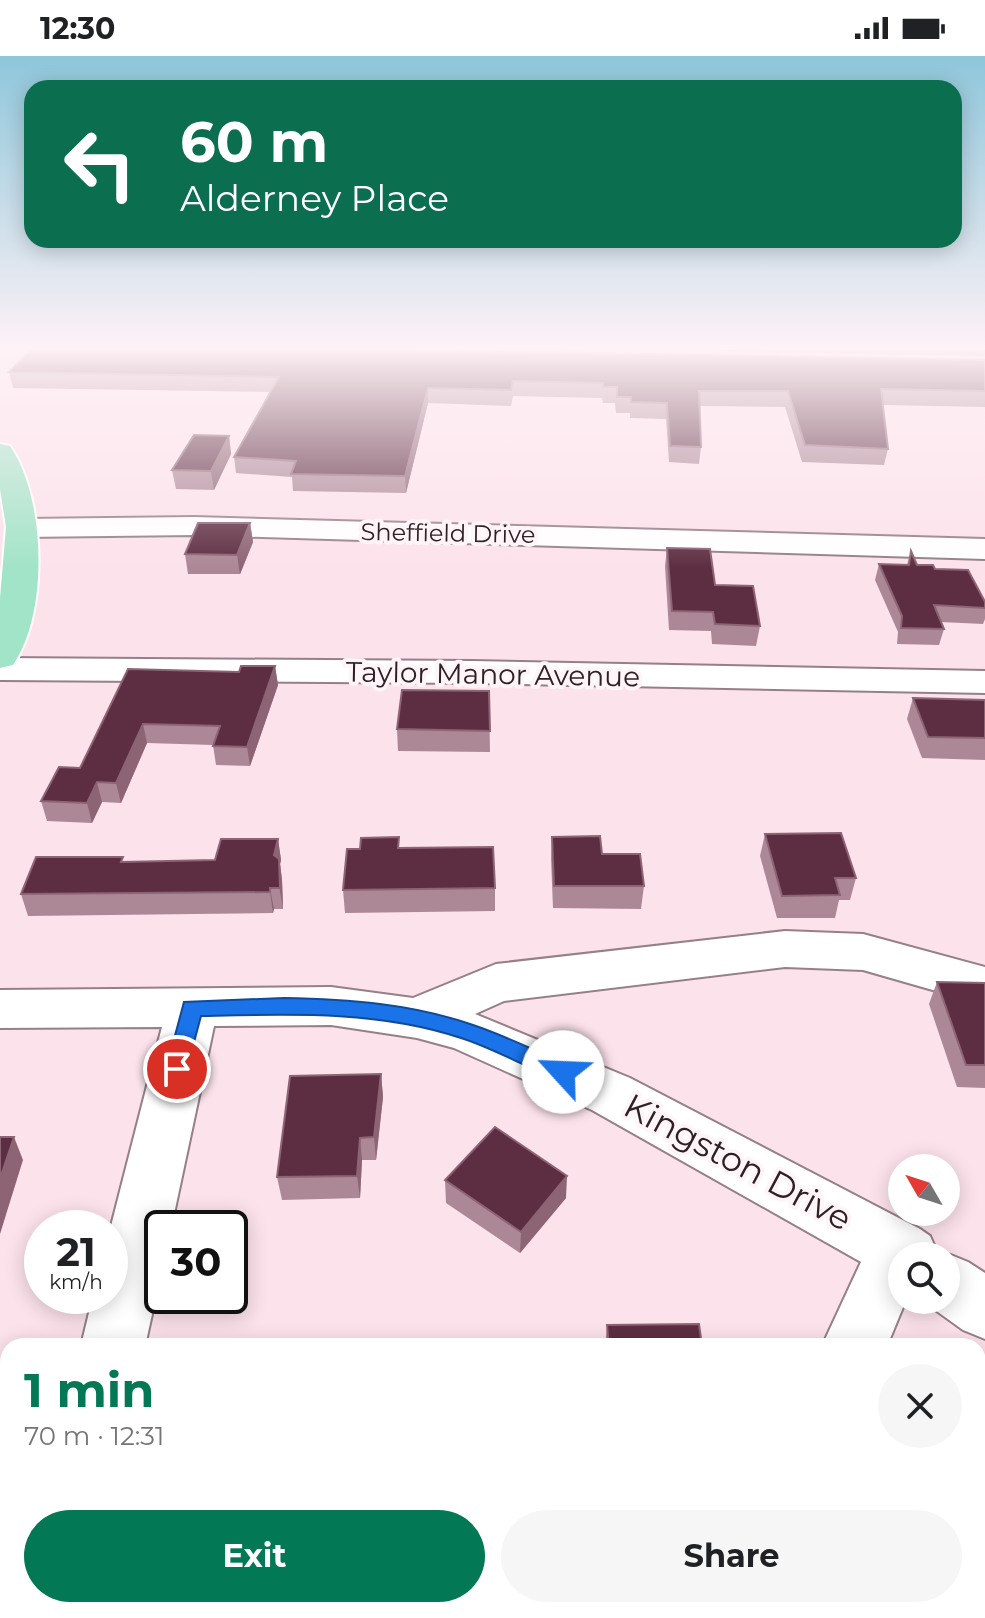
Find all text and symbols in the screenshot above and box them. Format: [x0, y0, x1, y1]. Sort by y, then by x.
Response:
text: 12:30 [40, 10, 115, 47]
text: 60 m [180, 108, 328, 176]
icon: left [48, 112, 152, 216]
text: Alderney Place [180, 176, 449, 220]
street label: Sheffield Drive [360, 517, 536, 549]
street label: Taylor Manor Avenue [346, 654, 640, 694]
position arrow [521, 1030, 605, 1114]
pin [143, 1035, 211, 1103]
icon: arrive [155, 1047, 199, 1091]
street label: Kingston Drive [617, 1084, 859, 1240]
north arrow [888, 1154, 960, 1226]
map controls [888, 1154, 960, 1314]
speed limit sign: 30 [144, 1210, 248, 1314]
text: 21 [56, 1227, 96, 1276]
button: search [888, 1242, 960, 1314]
text: km/h [49, 1270, 103, 1294]
text: 1 min [24, 1361, 154, 1419]
button: close [878, 1364, 962, 1448]
text: 70 m · 12:31 [24, 1420, 164, 1452]
button: Exit [24, 1510, 485, 1602]
button: Share [501, 1510, 962, 1602]

